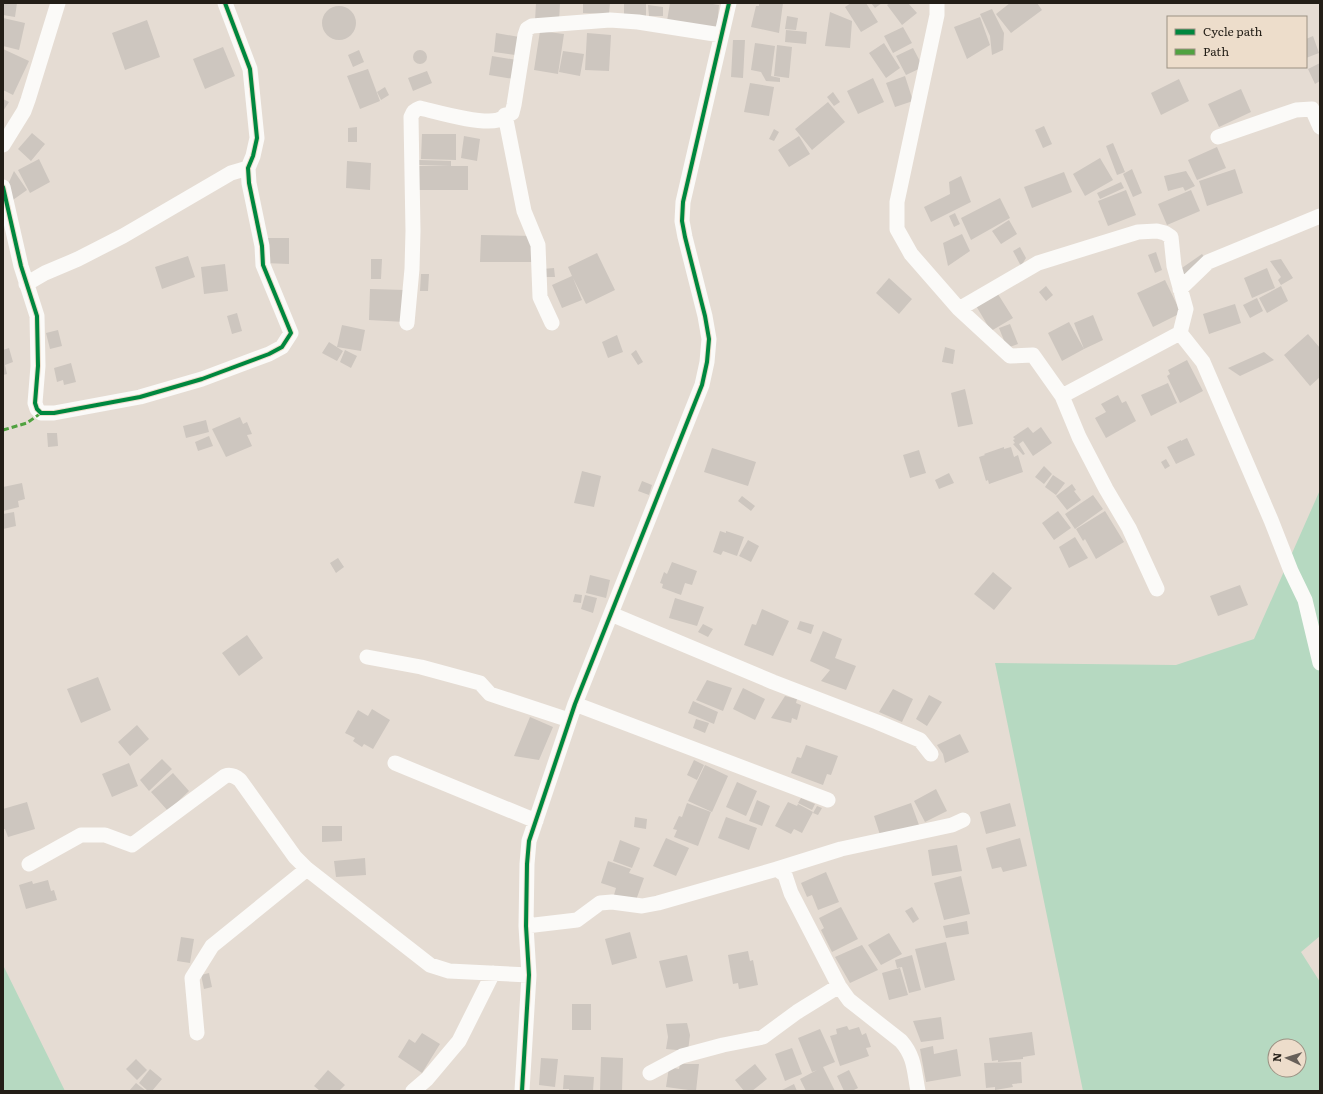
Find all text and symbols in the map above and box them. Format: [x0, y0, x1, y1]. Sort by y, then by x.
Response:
legend [1167, 16, 1307, 68]
text: Cycle path [1203, 22, 1263, 40]
text: Path [1203, 42, 1229, 60]
north arrow [1267, 1038, 1307, 1078]
text: N [1268, 1052, 1284, 1062]

